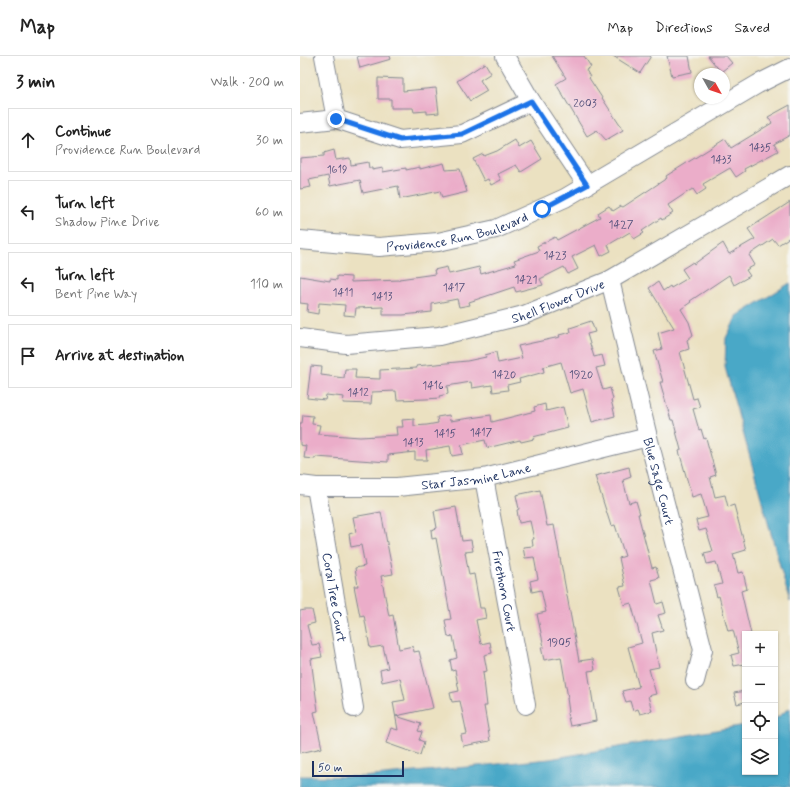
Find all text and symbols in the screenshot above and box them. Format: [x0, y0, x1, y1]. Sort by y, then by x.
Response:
text: Map [20, 15, 55, 40]
text: Map [607, 19, 633, 37]
text: Directions [655, 19, 713, 37]
text: Saved [735, 19, 770, 37]
north arrow [694, 68, 730, 104]
text: 3 min [16, 71, 55, 93]
text: Walk · 200 m [210, 74, 284, 91]
house number: 2003 [573, 97, 597, 111]
route end [327, 110, 345, 128]
text: Continue [55, 122, 111, 142]
icon: ahead [17, 129, 39, 151]
text: 30 m [256, 132, 283, 149]
house number: 1435 [749, 141, 772, 155]
text: Providence Run Boulevard [55, 142, 200, 159]
house number: 1433 [710, 153, 732, 167]
house number: 1619 [327, 163, 347, 177]
text: Turn left [55, 194, 115, 214]
route start [533, 200, 551, 218]
icon: left [17, 201, 39, 223]
text: 60 m [255, 204, 283, 221]
street label: Providence Run Boulevard [385, 209, 531, 256]
text: Shadow Pine Drive [55, 214, 160, 231]
house number: 1427 [609, 218, 634, 232]
house number: 1423 [543, 249, 567, 263]
text: Turn left [55, 266, 115, 286]
icon: left [17, 273, 39, 295]
house number: 1421 [514, 273, 538, 287]
text: 110 m [250, 276, 283, 293]
street label: Shell Flower Drive [510, 276, 608, 328]
house number: 1417 [443, 281, 466, 295]
text: Bent Pine Way [55, 286, 137, 303]
house number: 1411 [333, 286, 353, 300]
house number: 1413 [372, 290, 392, 304]
icon: arrive [17, 345, 39, 367]
text: Arrive at destination [55, 346, 184, 366]
house number: 1420 [492, 368, 516, 382]
house number: 1920 [569, 368, 593, 382]
house number: 1416 [422, 379, 444, 393]
house number: 1412 [347, 386, 369, 400]
house number: 1417 [470, 426, 493, 440]
house number: 1415 [434, 427, 457, 441]
house number: 1413 [403, 436, 423, 450]
street label: Blue Sage Court [639, 436, 677, 527]
street label: Star Jasmine Lane [421, 460, 533, 494]
street label: Firethorn Court [488, 549, 519, 633]
street label: Coral Tree Court [317, 552, 350, 644]
map controls [742, 631, 778, 775]
button: + [742, 631, 778, 667]
house number: 1905 [547, 636, 572, 650]
button: − [742, 667, 778, 703]
button: locate [742, 703, 778, 739]
button: layers [742, 739, 778, 775]
scale bar [312, 759, 404, 778]
text: 50 m [318, 761, 343, 775]

